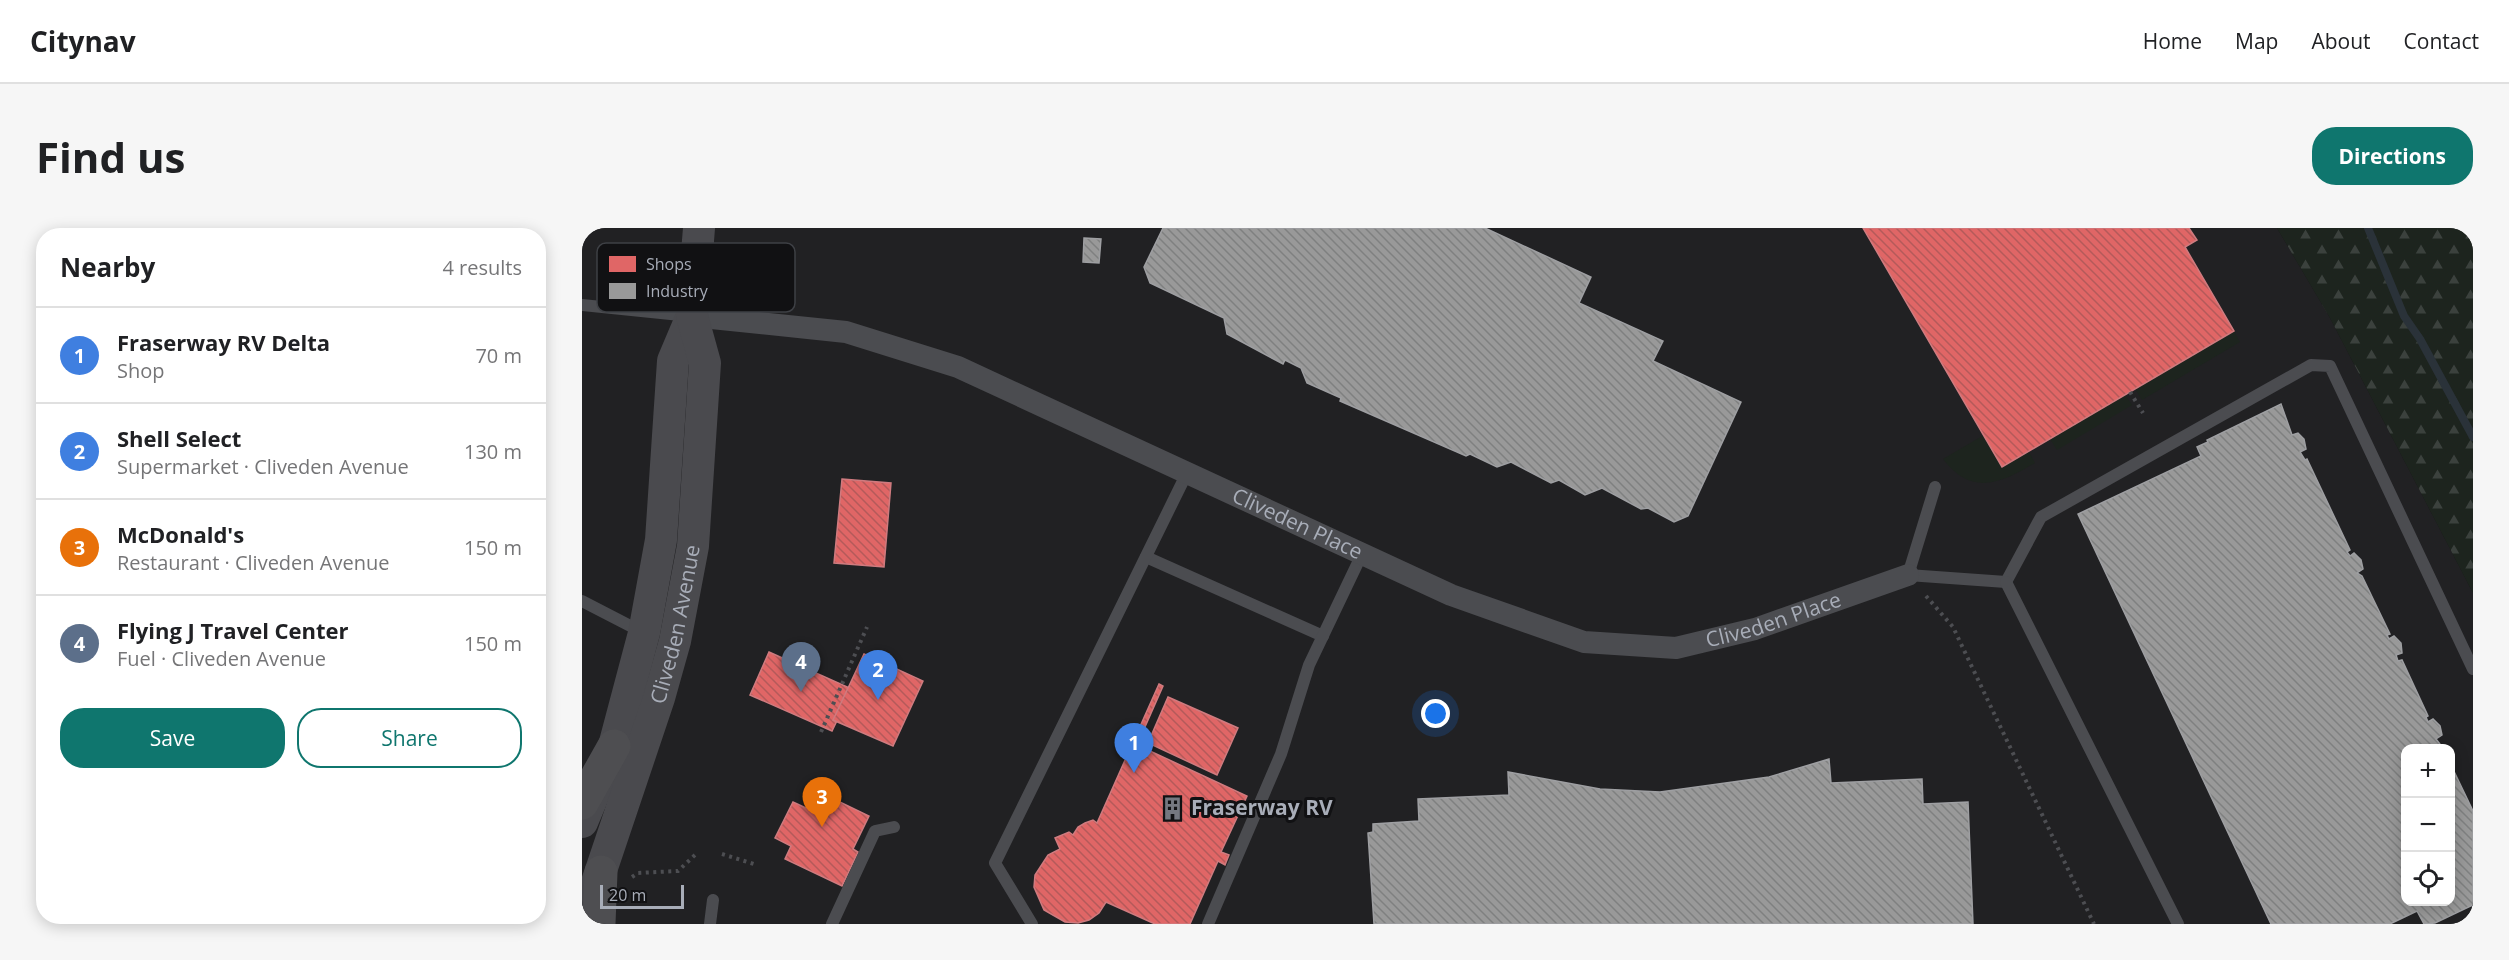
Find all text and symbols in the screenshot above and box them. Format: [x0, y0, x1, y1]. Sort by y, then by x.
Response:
text: Citynav [30, 22, 136, 60]
text: Home [2143, 27, 2202, 55]
text: Map [2235, 27, 2278, 55]
text: About [2311, 27, 2371, 55]
text: Contact [2404, 27, 2479, 55]
button: Directions [2312, 127, 2473, 185]
text: Find us [36, 128, 185, 185]
legend [597, 243, 795, 312]
text: Nearby [60, 249, 155, 285]
text: Shops [646, 253, 692, 275]
text: 4 results [442, 254, 522, 281]
text: Industry [646, 280, 709, 302]
text: Fraserway RV Delta [117, 327, 330, 357]
text: 1 [74, 342, 85, 369]
text: 70 m [475, 342, 522, 369]
text: Shop [117, 357, 165, 384]
text: Shell Select [117, 423, 241, 453]
text: 2 [74, 438, 85, 465]
text: 130 m [464, 438, 522, 465]
text: Supermarket · Cliveden Avenue [117, 453, 409, 480]
street label: Cliveden Place [1228, 481, 1367, 565]
text: McDonald's [117, 519, 244, 549]
text: 3 [74, 534, 85, 561]
text: 150 m [464, 534, 522, 561]
street label: Cliveden Avenue [643, 542, 706, 707]
text: Restaurant · Cliveden Avenue [117, 549, 389, 576]
street label: Cliveden Place [1703, 585, 1845, 653]
text: Flying J Travel Center [117, 615, 349, 645]
text: 4 [74, 630, 85, 657]
text: 150 m [464, 630, 522, 657]
pin: 4 [782, 642, 820, 692]
text: Fuel · Cliveden Avenue [117, 645, 326, 672]
pin: 2 [858, 650, 898, 700]
your location [1421, 699, 1450, 728]
button: Save [60, 708, 285, 768]
button: Share [297, 708, 522, 768]
pin: 1 [1114, 724, 1154, 773]
map controls [2401, 744, 2455, 906]
button: + [2401, 744, 2455, 798]
pin: 3 [802, 778, 842, 827]
place label: Fraserway RV [1191, 793, 1333, 821]
building icon: Fraserway RV [1160, 795, 1186, 821]
button: − [2401, 798, 2455, 852]
button: locate [2401, 852, 2455, 906]
scale bar [600, 882, 684, 910]
text: 20 m [609, 884, 646, 906]

